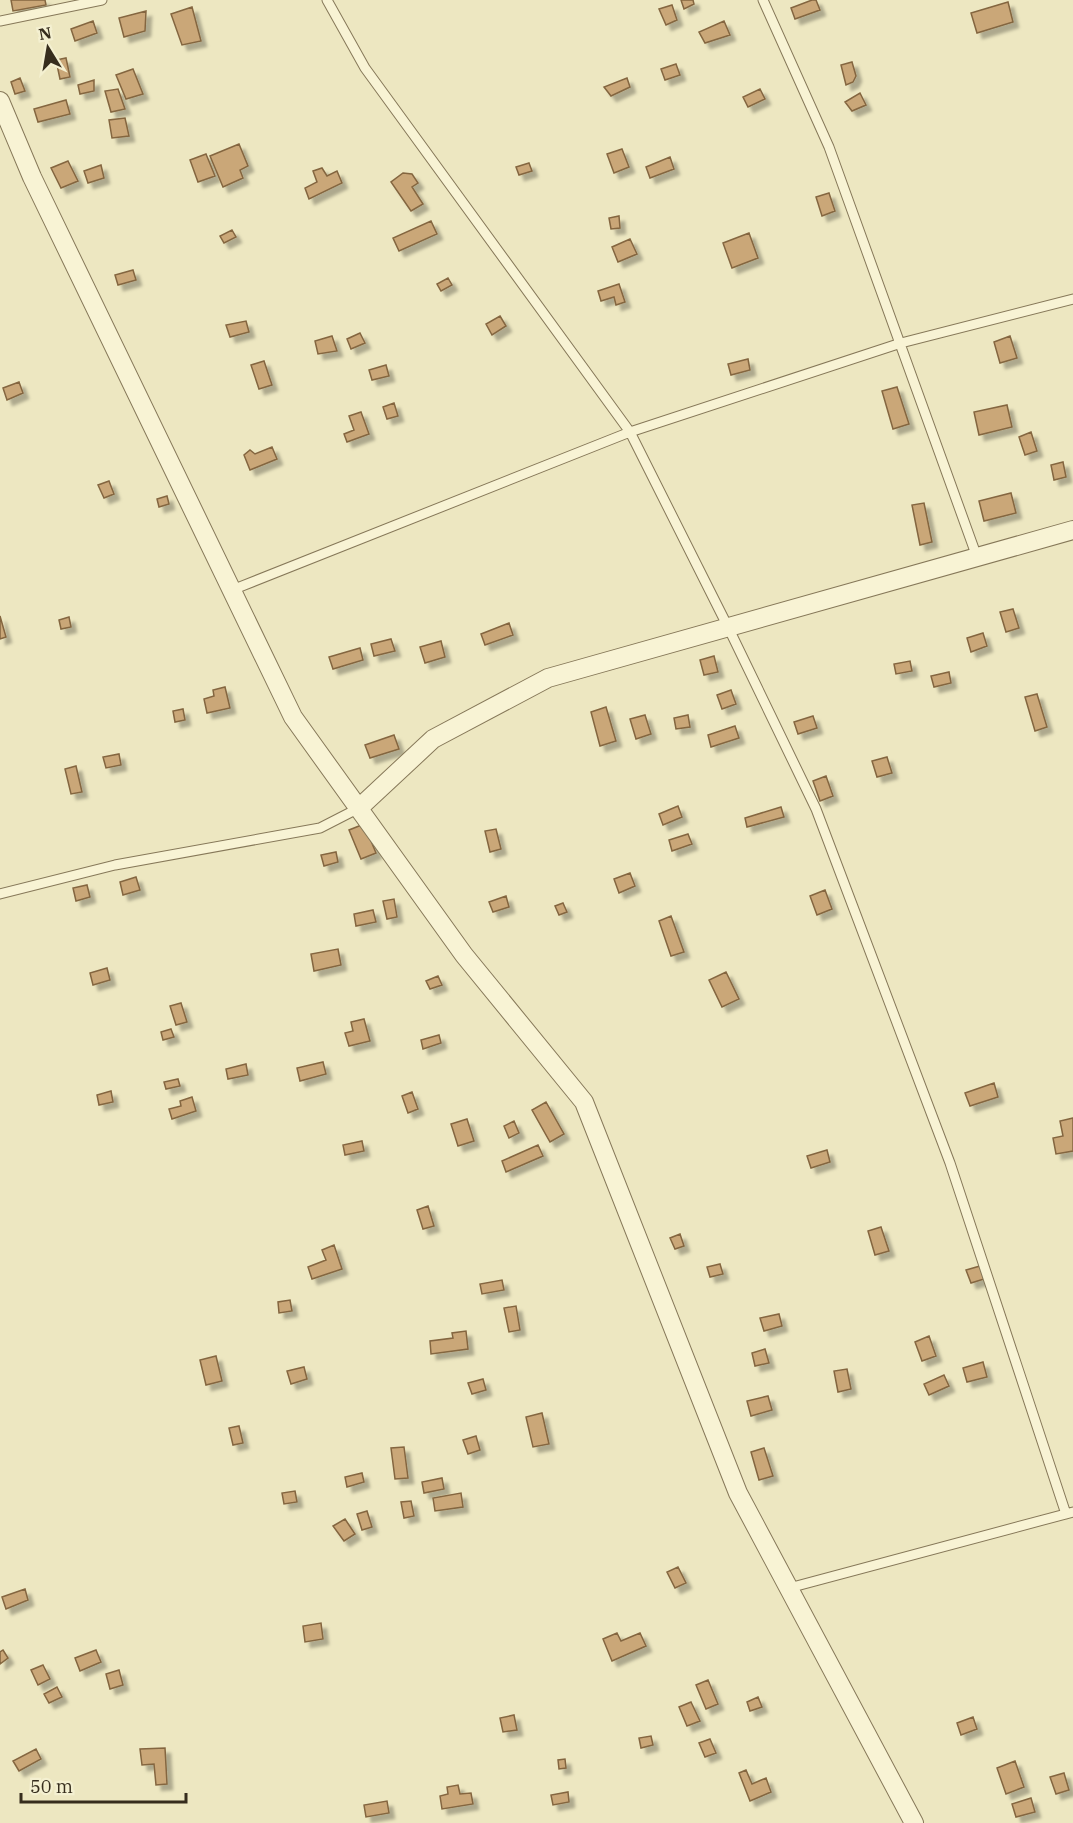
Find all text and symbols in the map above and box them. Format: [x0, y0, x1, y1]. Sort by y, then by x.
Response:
north arrow [18, 18, 78, 78]
text: N [37, 22, 53, 44]
scale bar [21, 1766, 186, 1804]
text: 50 m [30, 1775, 73, 1798]

